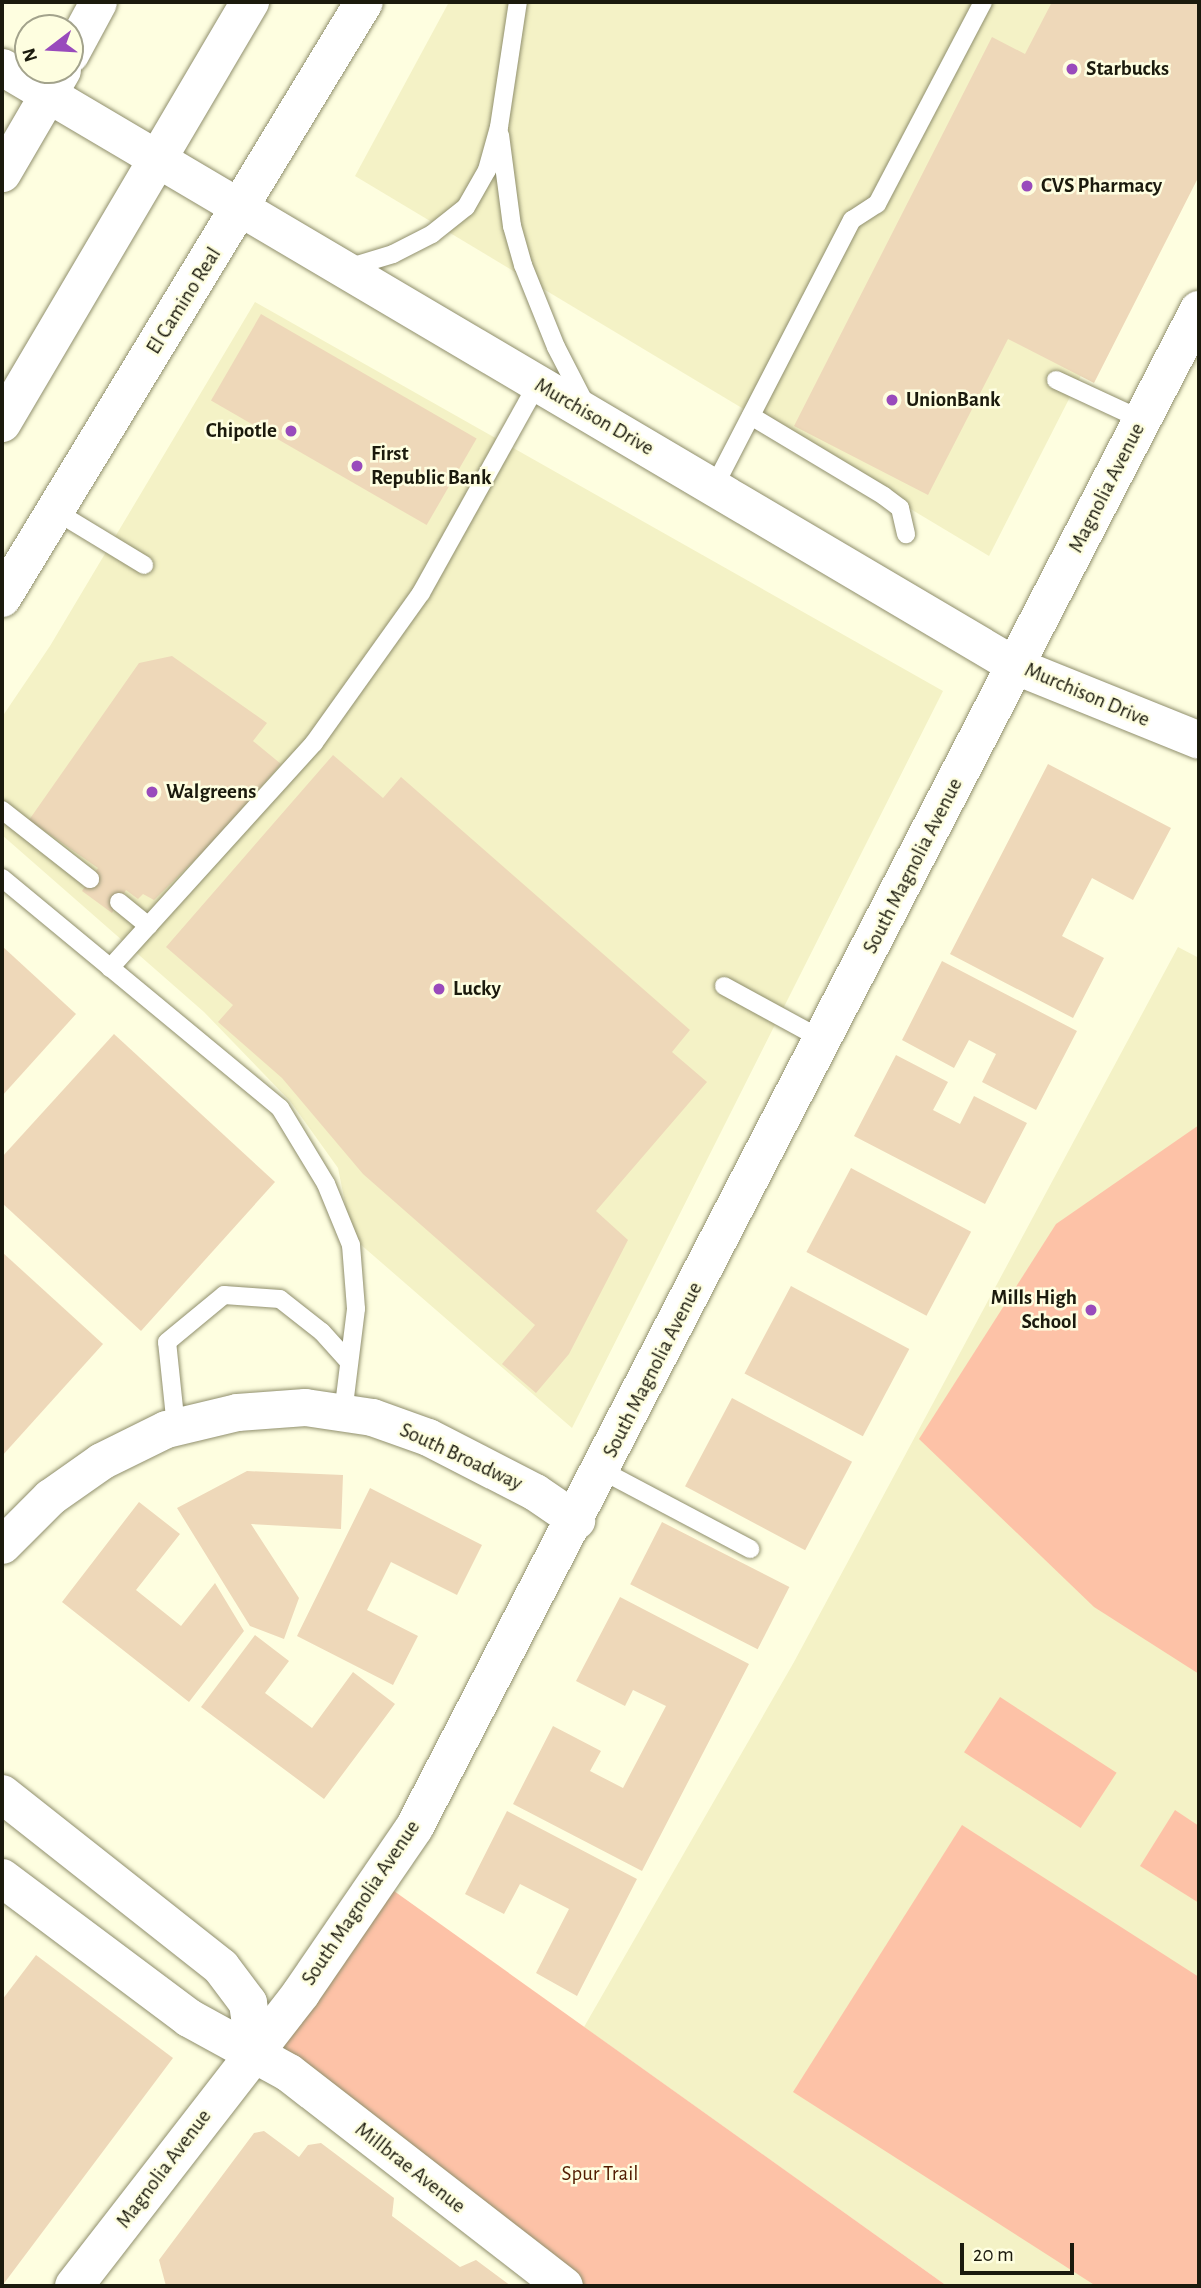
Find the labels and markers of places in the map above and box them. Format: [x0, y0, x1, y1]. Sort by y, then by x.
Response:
place label: Starbucks [1086, 56, 1169, 82]
marker: Starbucks [1064, 61, 1080, 77]
place label: CVS Pharmacy [1041, 173, 1162, 199]
marker: CVS Pharmacy [1019, 178, 1035, 194]
place label: UnionBank [906, 387, 1000, 413]
marker: UnionBank [884, 392, 900, 408]
place label: Chipotle [206, 418, 277, 444]
marker: Chipotle [283, 423, 299, 439]
place label: First Republic Bank [371, 441, 491, 491]
marker: First Republic Bank [349, 458, 365, 474]
place label: Walgreens [166, 779, 256, 805]
marker: Walgreens [144, 784, 160, 800]
place label: Lucky [453, 976, 501, 1002]
marker: Lucky [431, 981, 447, 997]
place label: Mills High School [991, 1285, 1077, 1335]
marker: Mills High School [1083, 1302, 1099, 1318]

